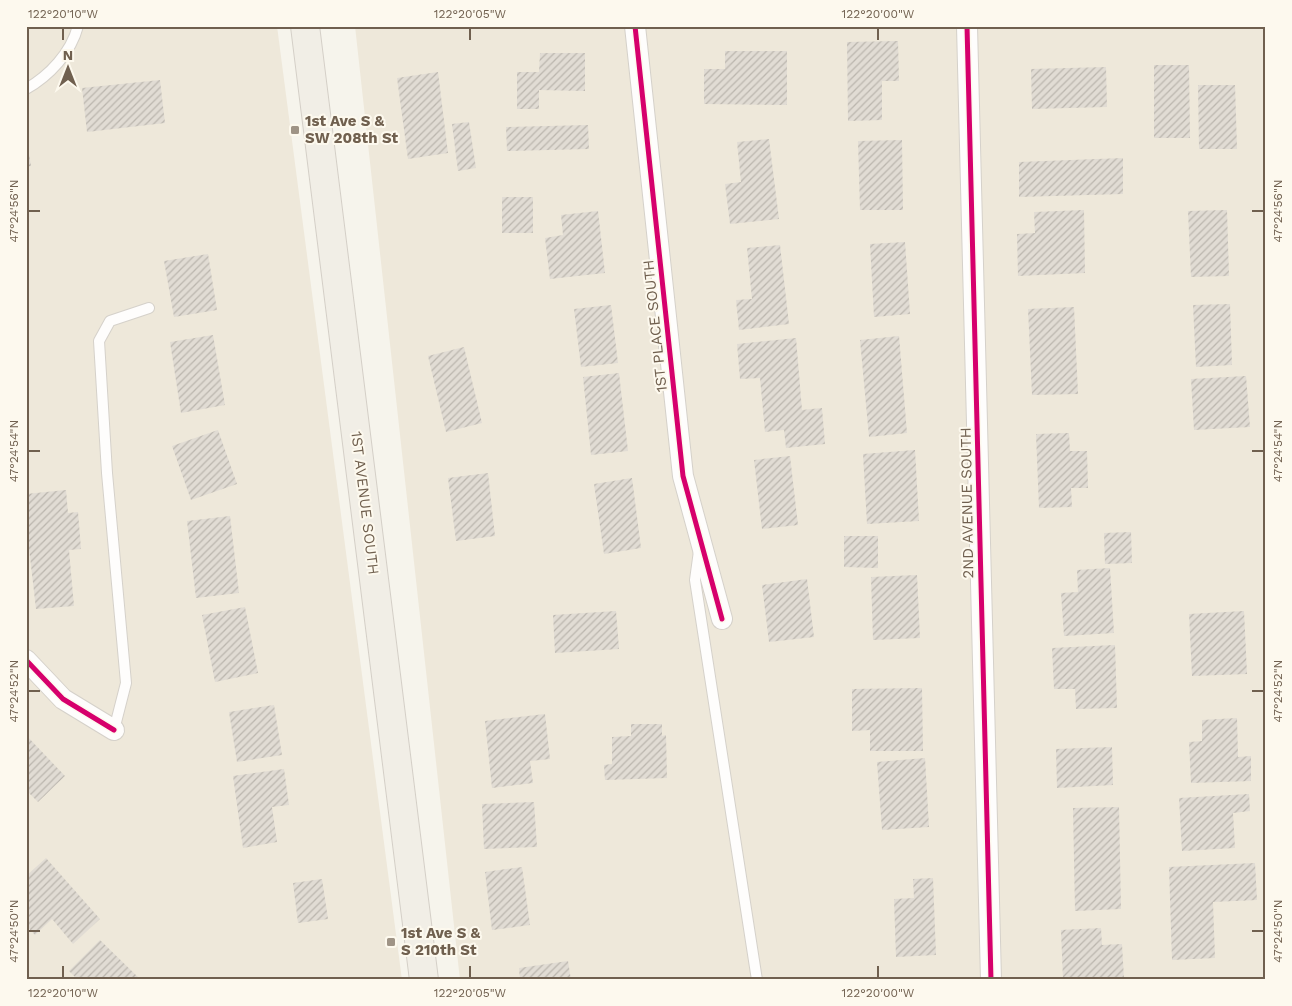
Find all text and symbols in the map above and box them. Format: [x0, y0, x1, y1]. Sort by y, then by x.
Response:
text: 122°20'10"W [28, 7, 98, 21]
text: 122°20'05"W [434, 7, 507, 21]
text: 122°20'00"W [842, 7, 915, 21]
north arrow [42, 42, 92, 92]
text: N [63, 47, 73, 63]
place label: 1st Ave S & SW 208th St [305, 112, 399, 147]
marker: 1st Ave S & SW 208th St [289, 124, 301, 136]
text: 47°24'56"N [7, 179, 21, 243]
text: 47°24'56"N [1271, 179, 1285, 243]
street label: 1ST PLACE SOUTH [639, 259, 671, 393]
text: 47°24'54"N [7, 420, 21, 482]
text: 47°24'54"N [1271, 420, 1285, 482]
street label: 2ND AVENUE SOUTH [957, 427, 977, 579]
street label: 1ST AVENUE SOUTH [347, 430, 383, 576]
text: 47°24'52"N [7, 660, 21, 722]
text: 47°24'52"N [1271, 660, 1285, 722]
text: 47°24'50"N [7, 899, 21, 963]
text: 47°24'50"N [1271, 899, 1285, 963]
place label: 1st Ave S & S 210th St [401, 924, 481, 959]
marker: 1st Ave S & S 210th St [385, 936, 397, 948]
text: 122°20'10"W [28, 986, 98, 1000]
text: 122°20'05"W [434, 986, 507, 1000]
text: 122°20'00"W [842, 986, 915, 1000]

